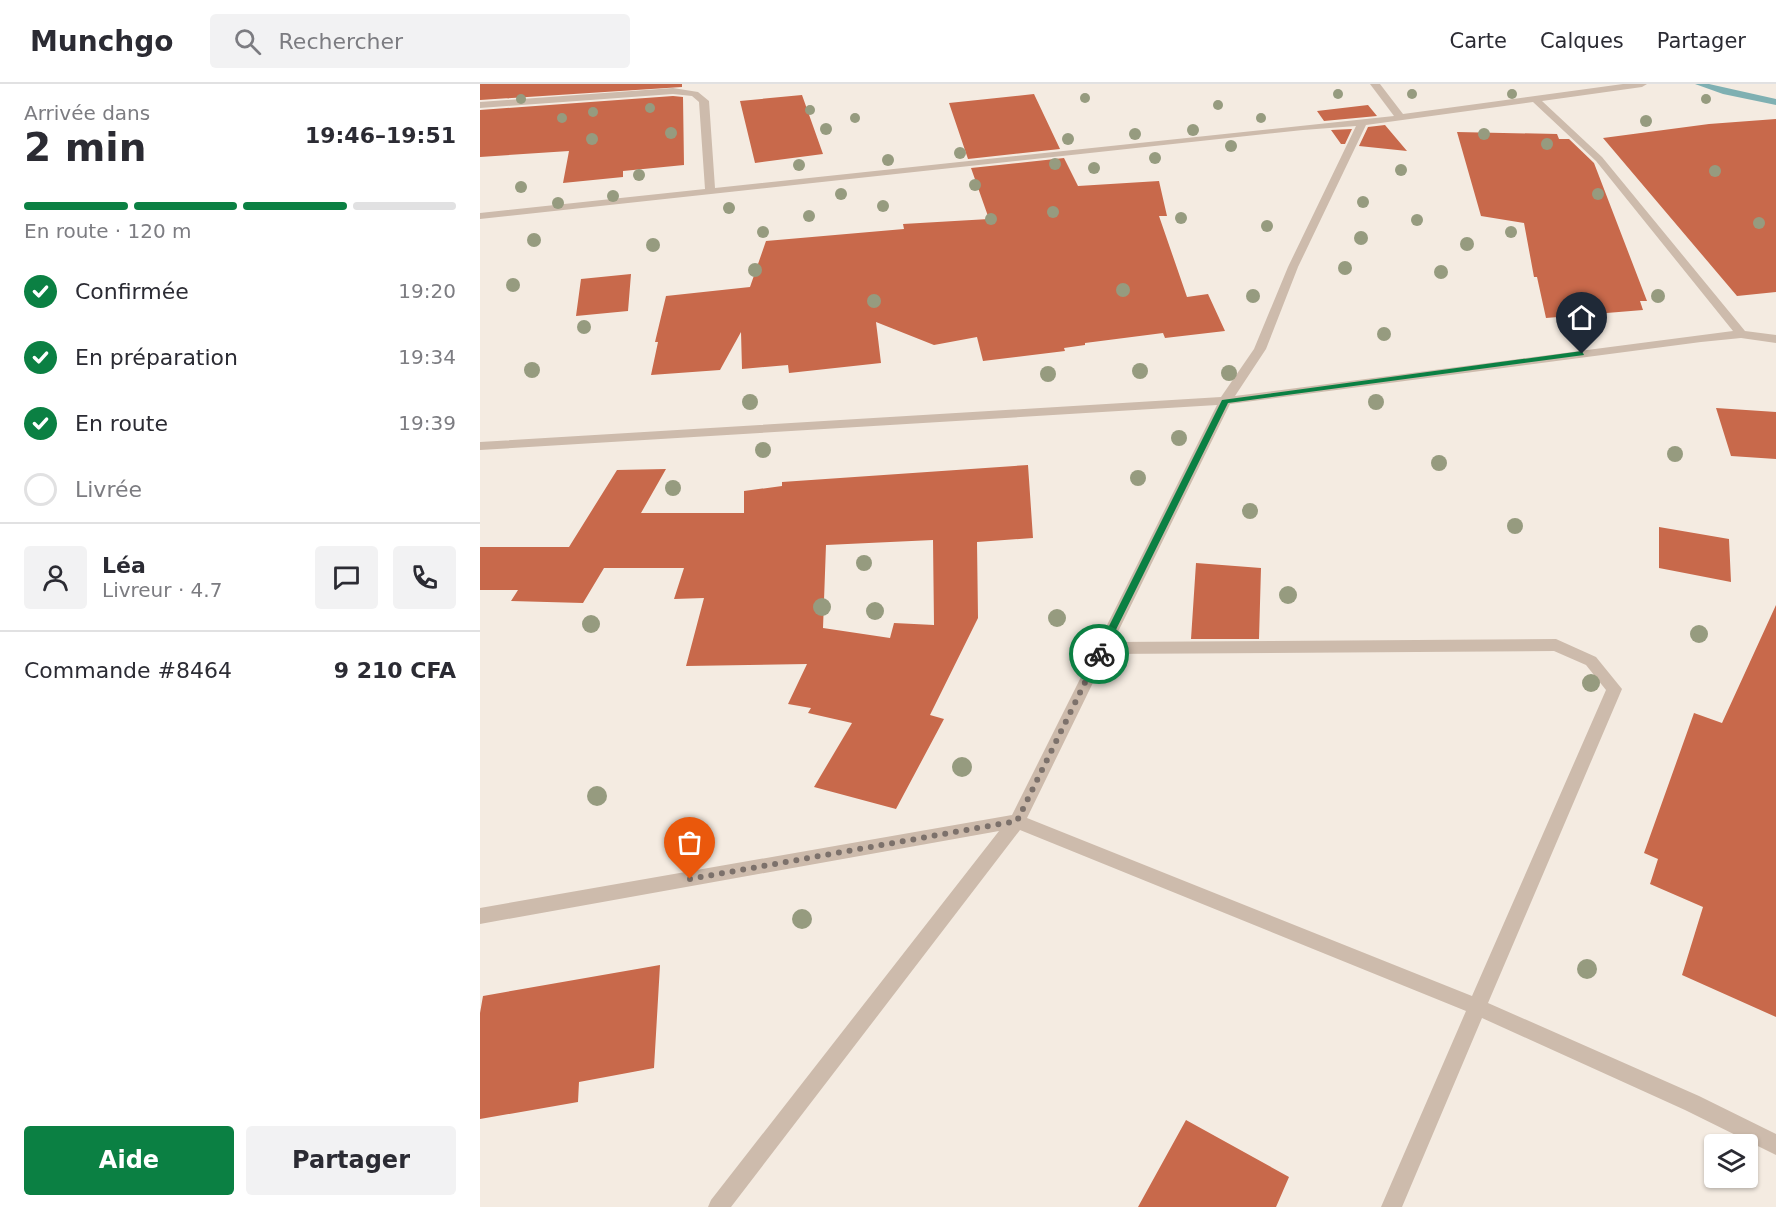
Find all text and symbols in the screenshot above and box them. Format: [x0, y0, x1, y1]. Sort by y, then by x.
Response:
search box [210, 14, 630, 68]
text: Munchgo [30, 25, 174, 58]
icon: search [231, 25, 264, 58]
text: Rechercher [279, 29, 403, 54]
text: Carte [1450, 29, 1507, 53]
text: Calques [1540, 29, 1624, 53]
text: Partager [1657, 29, 1746, 53]
text: Arrivée dans [24, 101, 150, 125]
text: 19:46–19:51 [305, 123, 456, 148]
text: 2 min [24, 125, 146, 170]
text: En route · 120 m [24, 219, 192, 243]
icon: check [24, 275, 57, 308]
text: Confirmée [75, 279, 189, 304]
text: 19:20 [398, 279, 456, 303]
pin [1556, 292, 1607, 354]
icon: home [1565, 301, 1598, 334]
icon: check [24, 341, 57, 374]
text: En préparation [75, 345, 238, 370]
text: 19:34 [398, 345, 456, 369]
icon: check [24, 407, 57, 440]
text: En route [75, 411, 168, 436]
text: 19:39 [398, 411, 456, 435]
text: Livrée [75, 477, 142, 502]
button: person [24, 546, 87, 609]
button: chat [315, 546, 378, 609]
button: phone [393, 546, 456, 609]
text: Léa [102, 553, 146, 578]
text: Livreur · 4.7 [102, 578, 222, 602]
courier [1069, 624, 1129, 684]
icon: bike [1083, 638, 1116, 671]
text: Commande #8464 [24, 658, 232, 683]
text: 9 210 CFA [334, 658, 456, 683]
pin [664, 817, 715, 879]
icon: bag [673, 826, 706, 859]
button: Aide [24, 1126, 234, 1195]
button: Partager [246, 1126, 456, 1195]
map controls [1704, 1134, 1758, 1188]
button: layers [1704, 1134, 1758, 1188]

